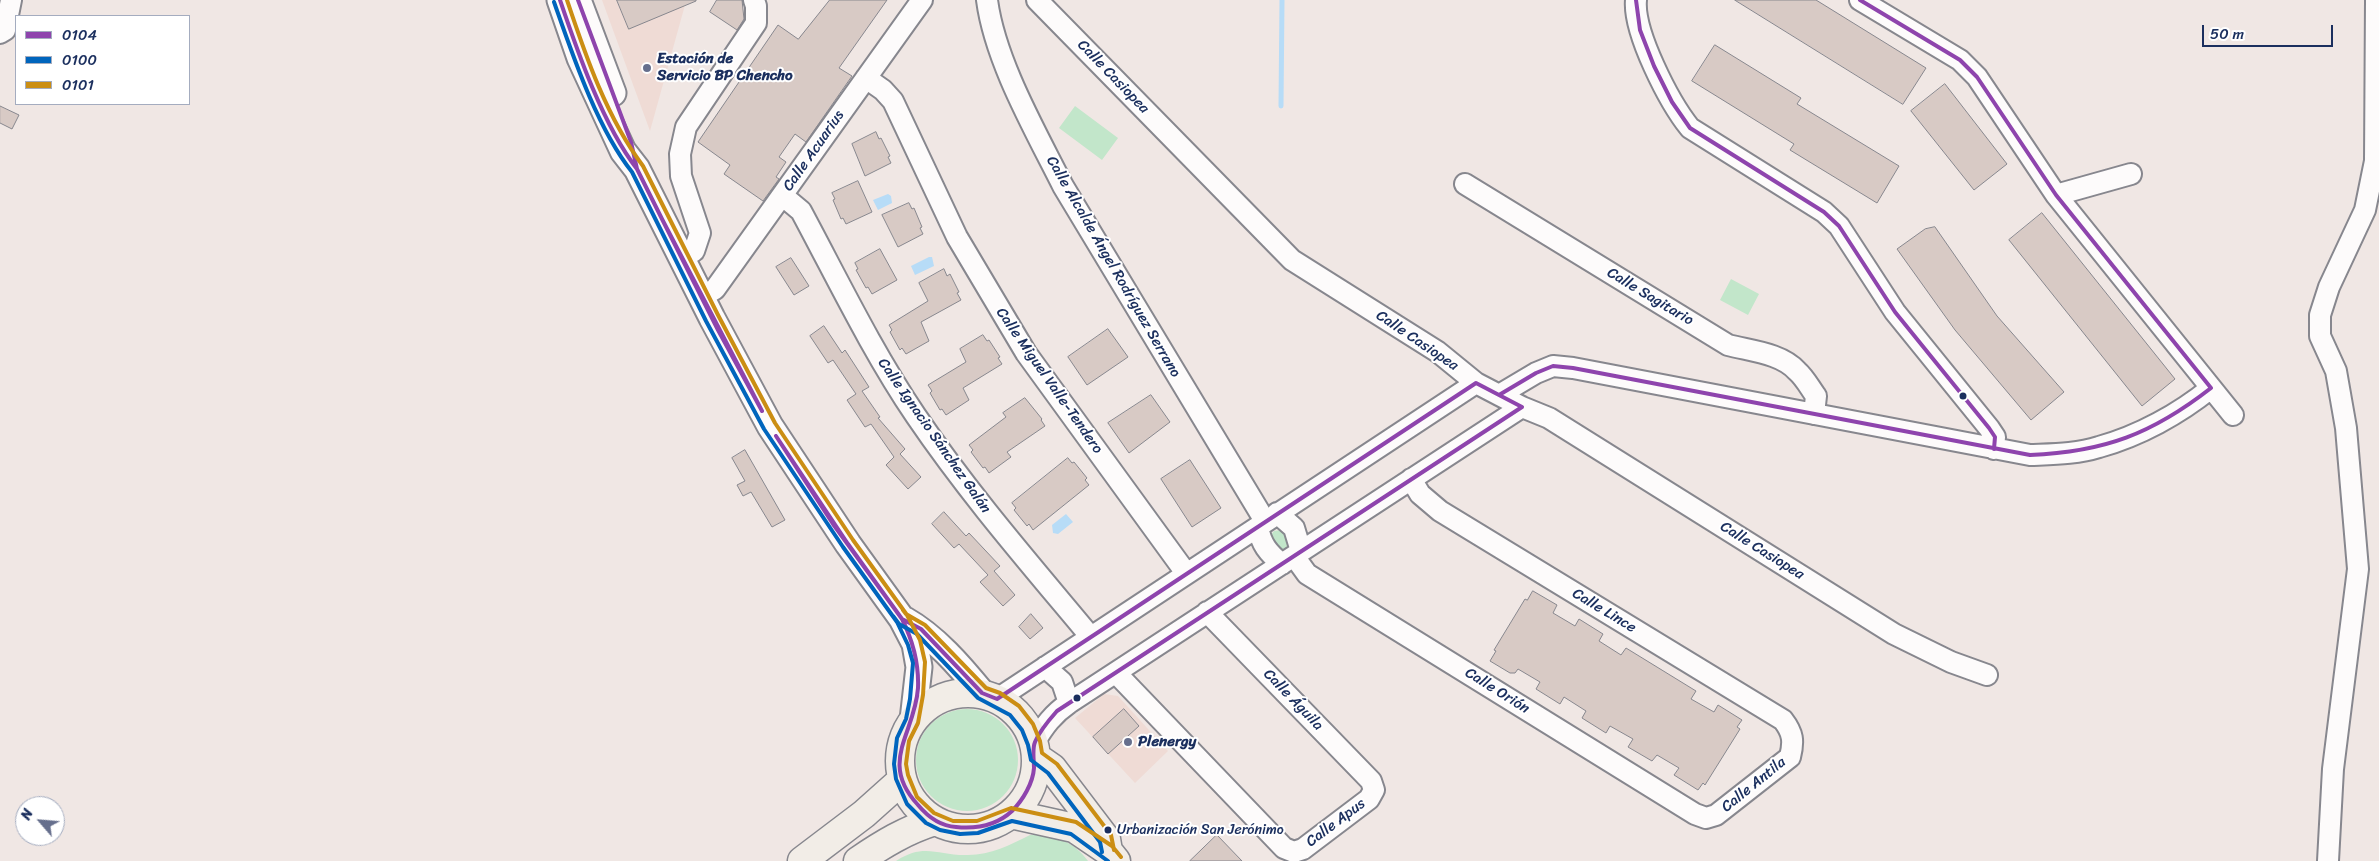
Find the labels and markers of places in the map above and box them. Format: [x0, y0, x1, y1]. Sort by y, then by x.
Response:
place label: Estación de Servicio BP Chencho [657, 50, 793, 85]
marker: Estación de Servicio BP Chencho [641, 62, 653, 74]
unlabelled marker [1958, 391, 1968, 401]
unlabelled marker [1072, 693, 1082, 703]
place label: Plenergy [1138, 733, 1196, 751]
marker: Plenergy [1122, 736, 1134, 748]
place label: Urbanización San Jerónimo [1117, 822, 1284, 838]
marker: Urbanización San Jerónimo [1103, 825, 1113, 835]

